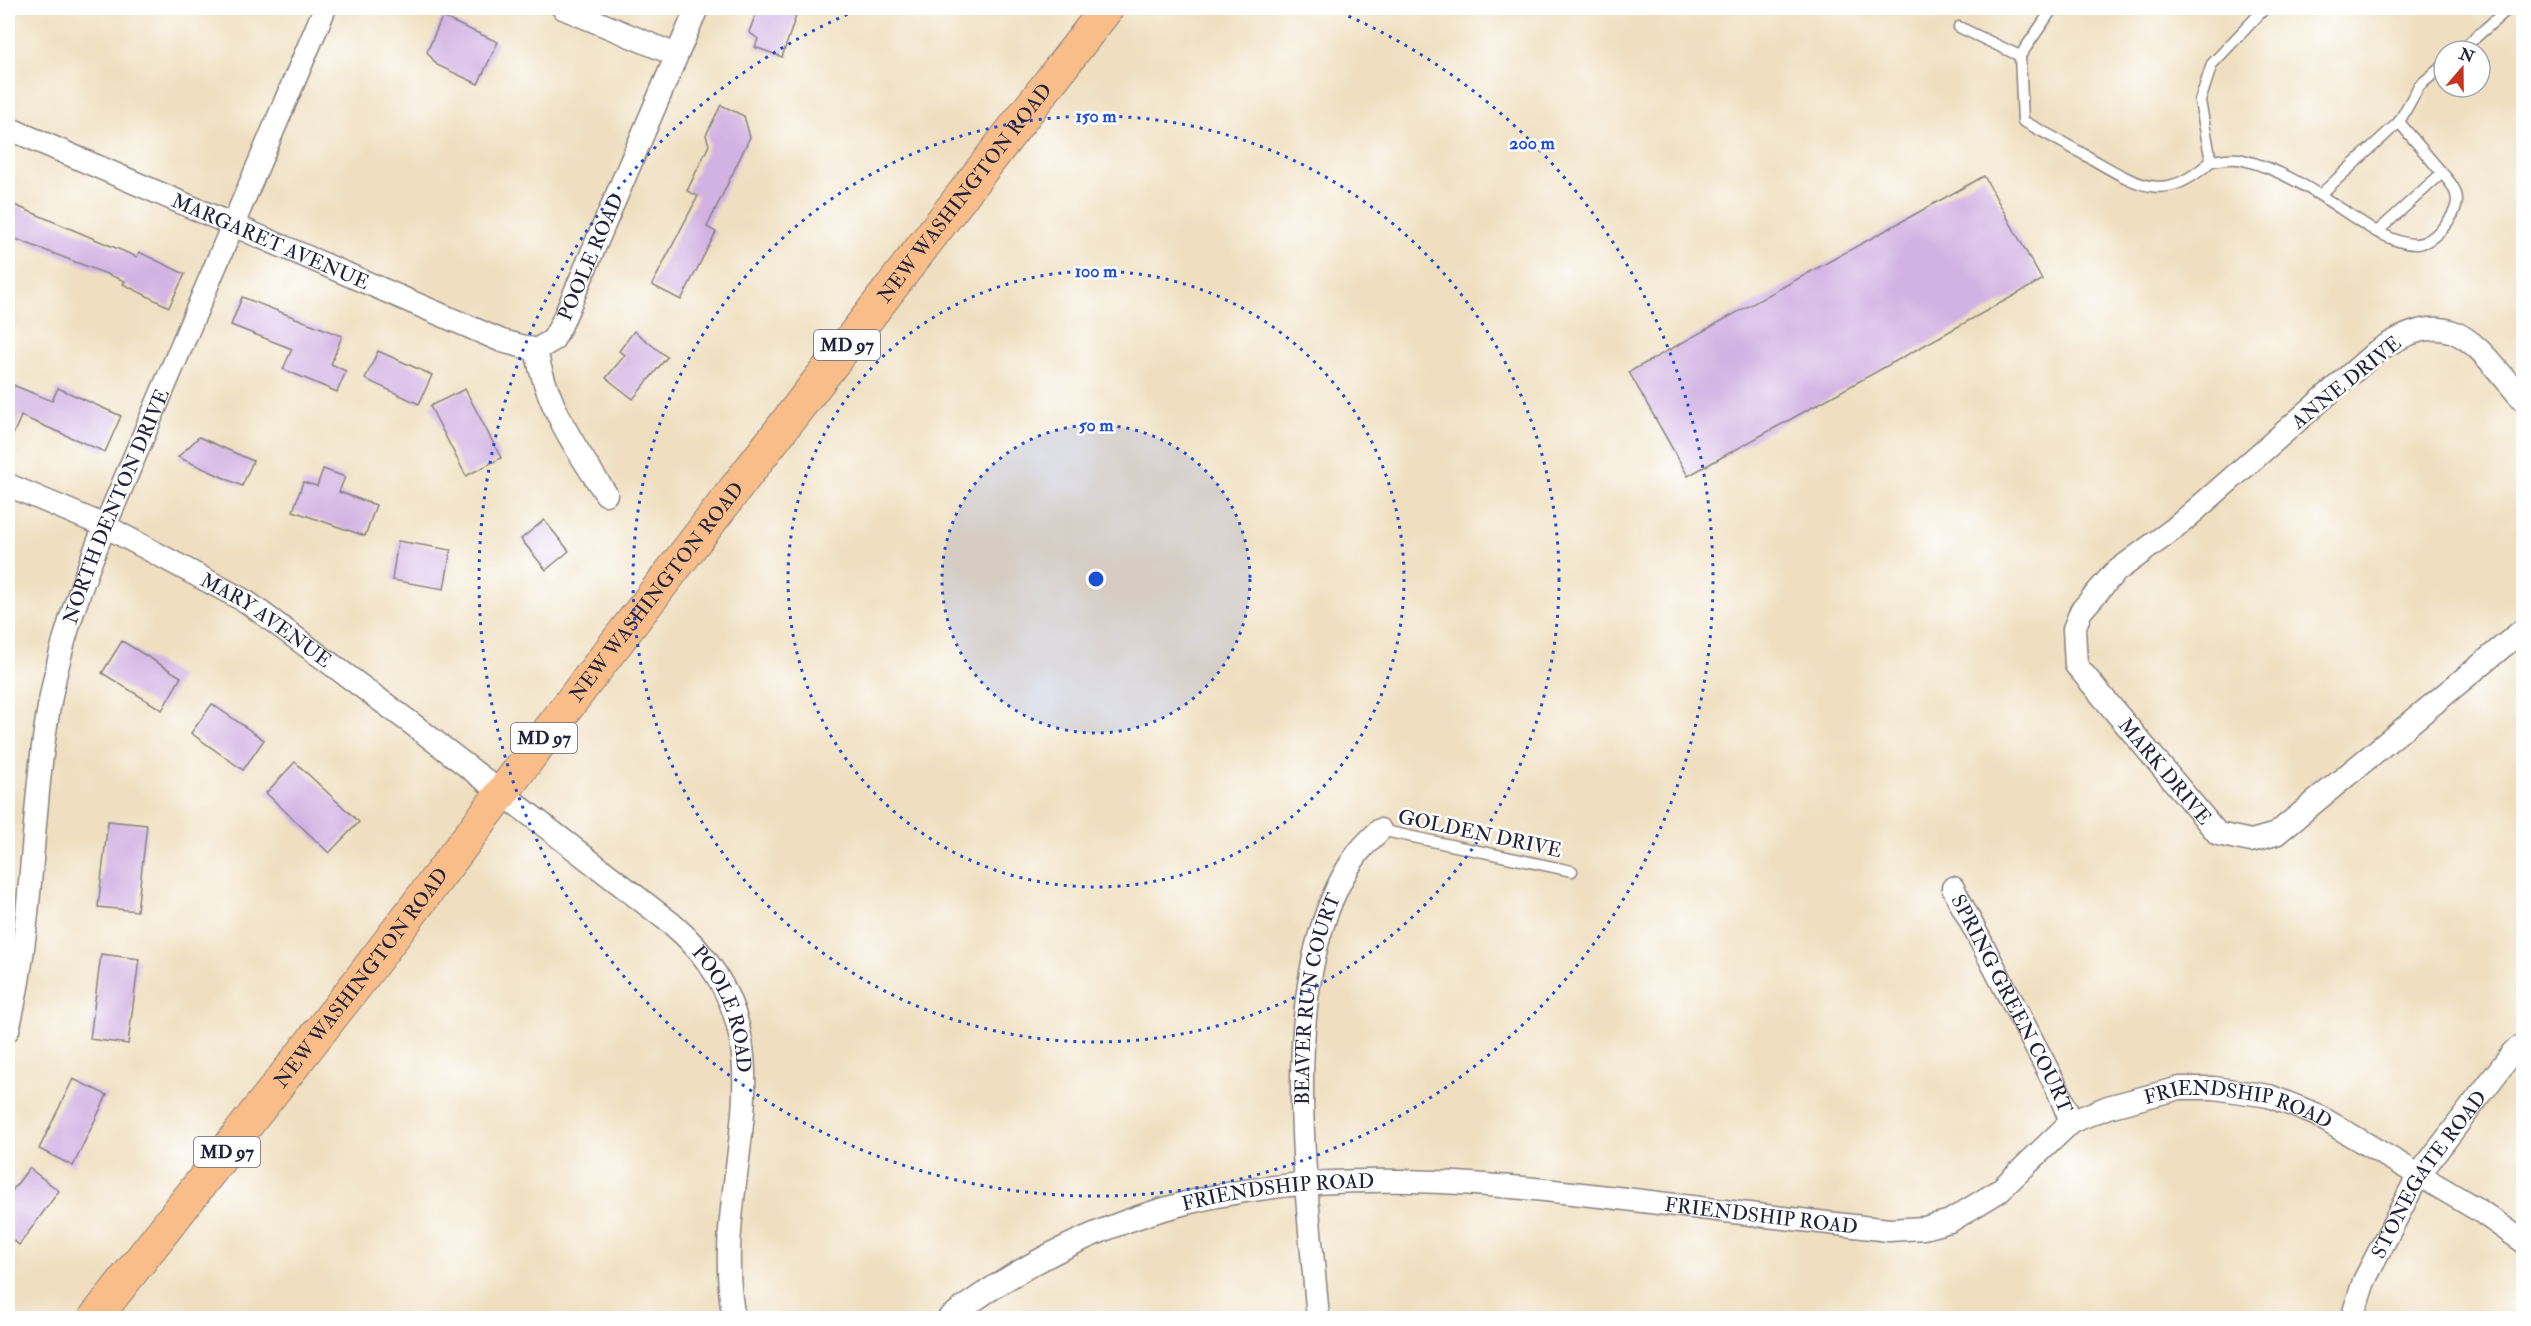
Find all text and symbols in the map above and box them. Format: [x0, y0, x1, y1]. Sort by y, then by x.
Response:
north arrow [2432, 39, 2492, 99]
text: N [2456, 44, 2478, 68]
street label: NEW WASHINGTON ROAD [872, 78, 1057, 308]
text: 150 m [1075, 105, 1118, 128]
text: 200 m [1509, 132, 1556, 155]
street label: MARGARET AVENUE [168, 188, 373, 295]
street label: POOLE ROAD [552, 189, 629, 324]
text: 100 m [1075, 260, 1118, 283]
road number: MD 97 [814, 330, 880, 360]
street label: ANNE DRIVE [2286, 330, 2406, 435]
street label: NORTH DENTON DRIVE [58, 385, 175, 627]
text: 50 m [1079, 414, 1114, 437]
street label: NEW WASHINGTON ROAD [564, 477, 749, 707]
street label: MARY AVENUE [196, 567, 336, 673]
centre of rings [1086, 569, 1106, 589]
street label: MARK DRIVE [2113, 713, 2217, 830]
road number: MD 97 [511, 723, 577, 753]
street label: GOLDEN DRIVE [1396, 804, 1564, 863]
street label: NEW WASHINGTON ROAD [269, 863, 454, 1093]
street label: BEAVER RUN COURT [1290, 889, 1346, 1105]
street label: SPRING GREEN COURT [1946, 890, 2078, 1117]
street label: POOLE ROAD [687, 940, 756, 1073]
street label: FRIENDSHIP ROAD [2141, 1076, 2337, 1134]
street label: STONEGATE ROAD [2366, 1085, 2492, 1263]
road number: MD 97 [194, 1137, 260, 1167]
street label: FRIENDSHIP ROAD [1179, 1169, 1374, 1216]
street label: FRIENDSHIP ROAD [1663, 1192, 1859, 1239]

